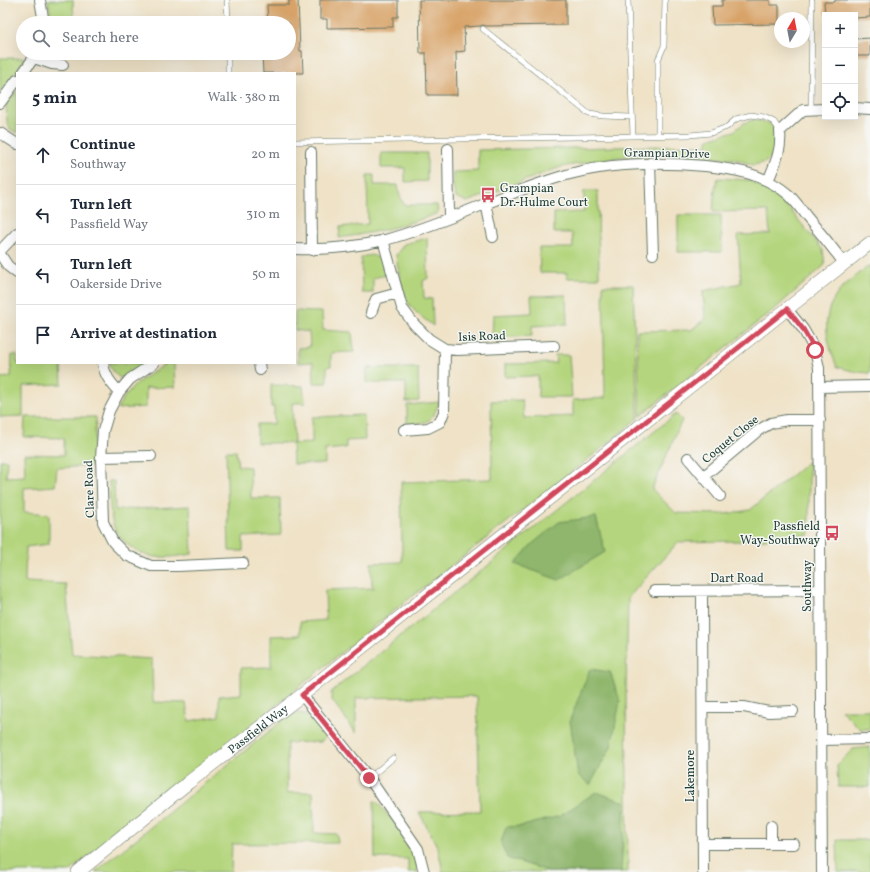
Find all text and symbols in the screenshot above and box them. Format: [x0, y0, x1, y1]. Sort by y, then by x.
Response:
north arrow [774, 12, 810, 48]
map controls [822, 12, 858, 120]
button: + [822, 12, 858, 48]
search box [16, 16, 296, 60]
icon: search [30, 27, 52, 49]
text: Search here [62, 28, 139, 49]
button: − [822, 48, 858, 84]
button: locate [822, 84, 858, 120]
text: 5 min [32, 87, 77, 110]
text: Walk · 380 m [207, 89, 280, 107]
text: Continue [70, 135, 135, 156]
icon: ahead [32, 144, 54, 166]
street label: Grampian Drive [624, 145, 710, 163]
text: 20 m [251, 146, 280, 164]
text: Southway [70, 156, 126, 174]
place label: Grampian Dr.-Hulme Court [500, 181, 588, 211]
bus stop icon: Grampian Dr.-Hulme Court [479, 186, 497, 204]
text: Turn left [70, 195, 132, 216]
icon: left [32, 204, 54, 226]
text: 310 m [246, 206, 280, 224]
text: Passfield Way [70, 216, 148, 234]
text: Turn left [70, 255, 132, 276]
icon: left [32, 264, 54, 286]
text: 50 m [252, 266, 280, 284]
text: Oakerside Drive [70, 276, 162, 294]
icon: arrive [32, 324, 54, 346]
text: Arrive at destination [70, 324, 217, 345]
street label: Isis Road [458, 328, 506, 346]
route start [806, 341, 824, 359]
street label: Coquet Close [699, 412, 763, 468]
street label: Clare Road [81, 460, 99, 518]
place label: Passfield Way-Southway [740, 519, 821, 549]
bus stop icon: Passfield Way-Southway [823, 524, 841, 542]
street label: Southway [800, 559, 816, 612]
street label: Dart Road [710, 571, 764, 587]
street label: Passfield Way [225, 701, 293, 758]
street label: Lakemore [683, 749, 699, 802]
route end [360, 769, 378, 787]

